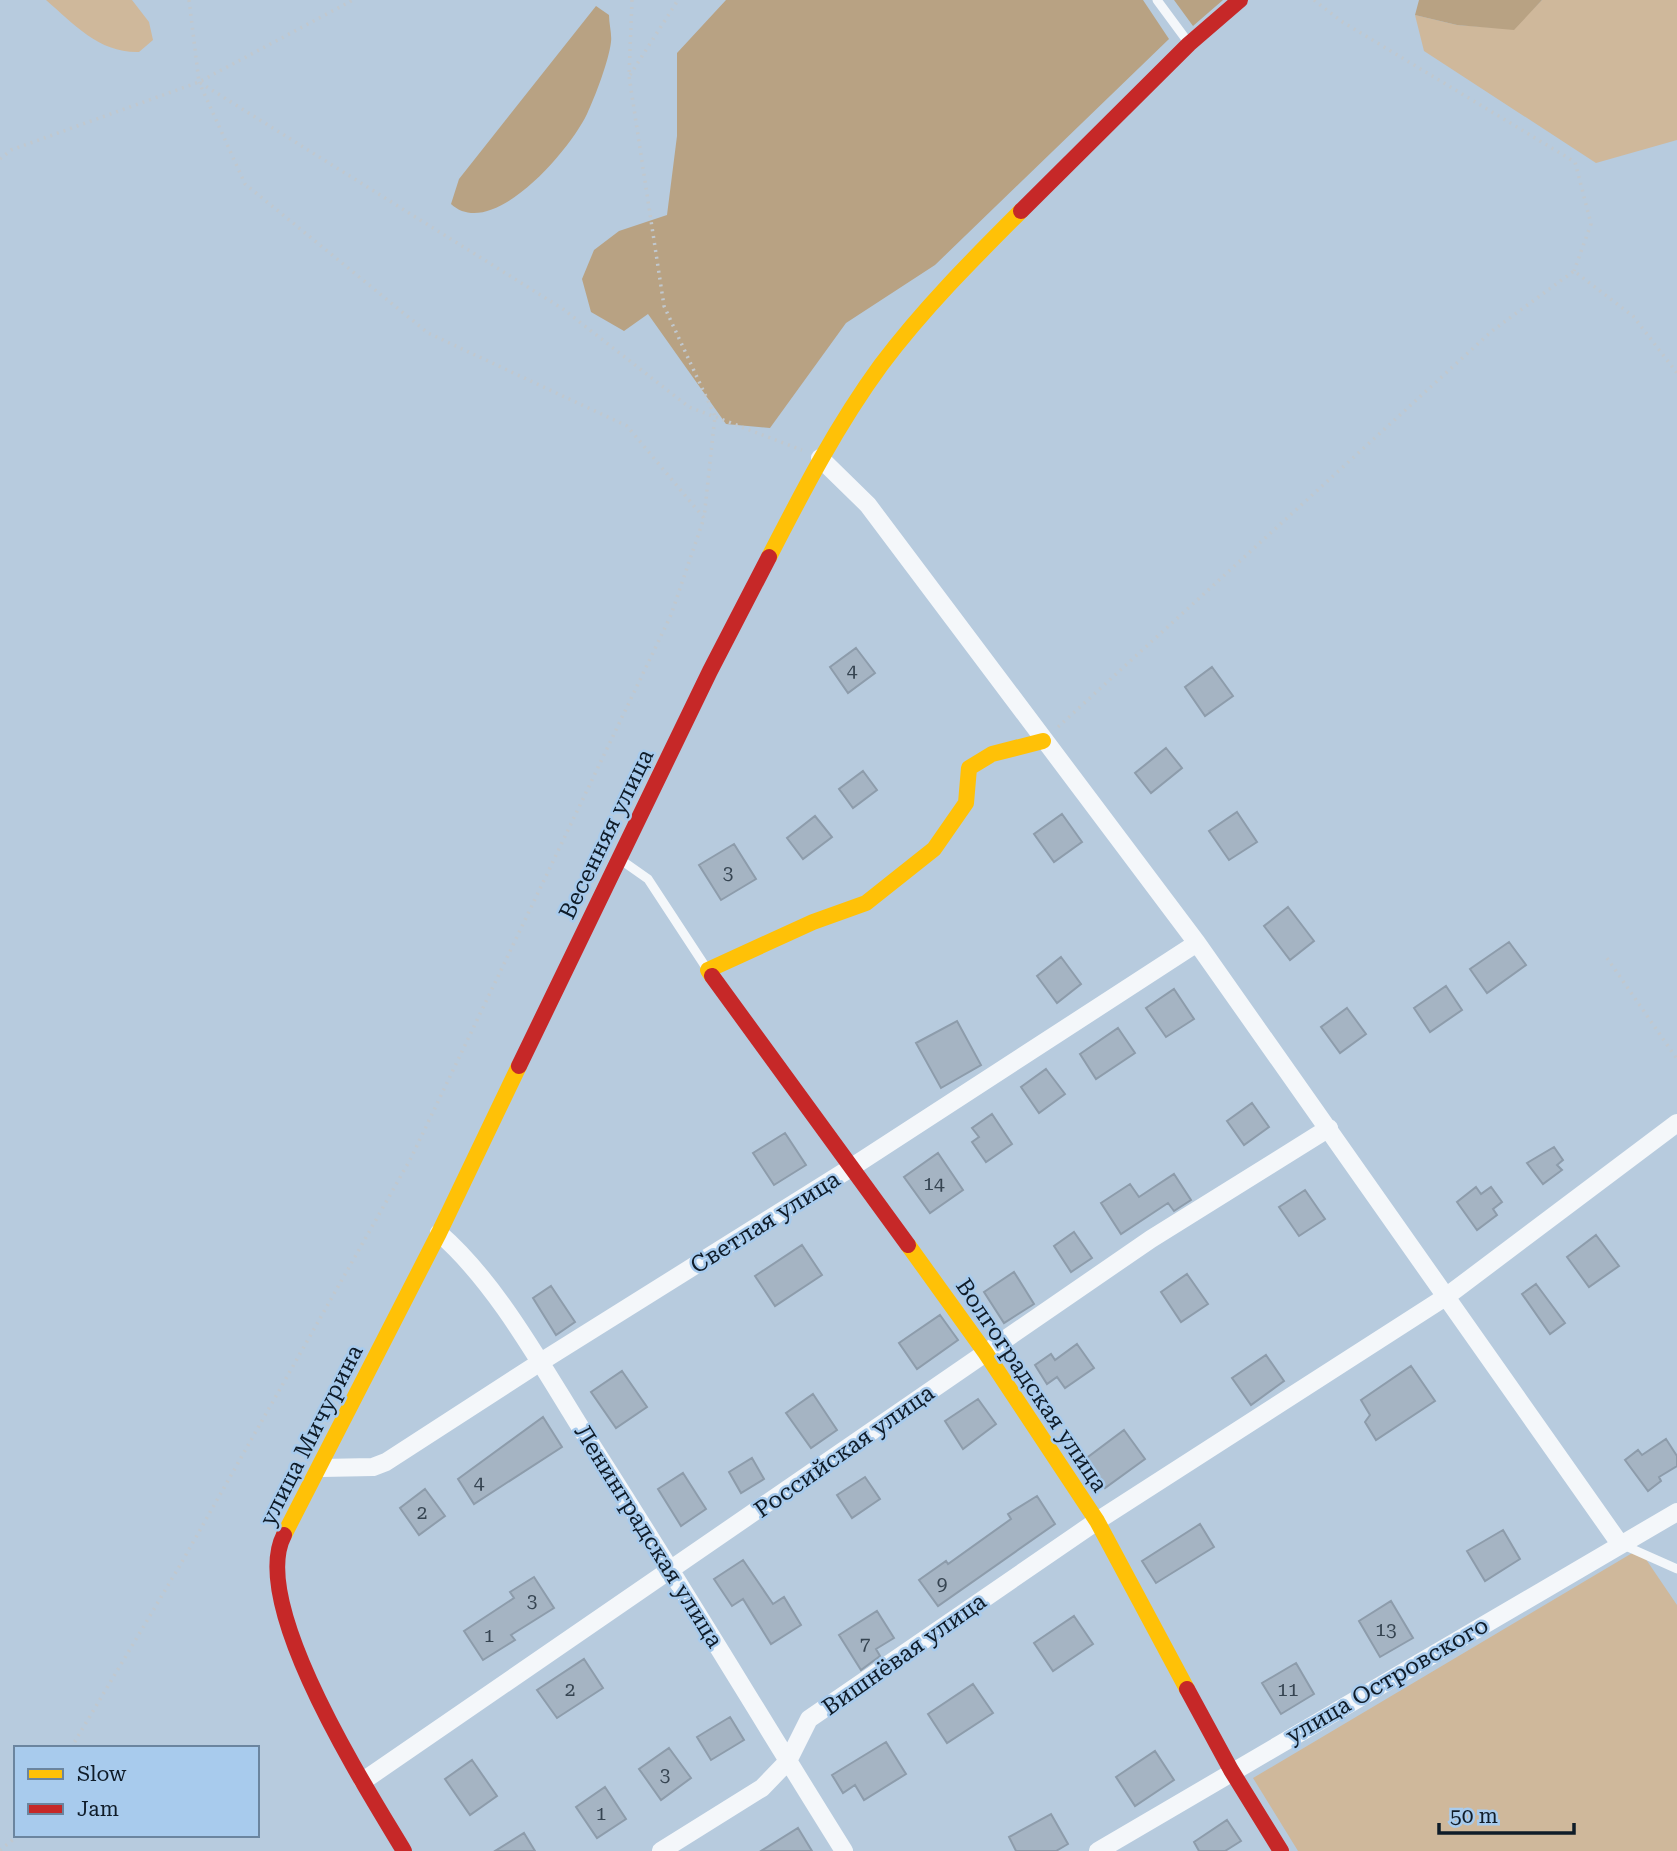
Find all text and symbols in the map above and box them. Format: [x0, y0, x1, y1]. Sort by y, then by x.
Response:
house number: 4 [847, 659, 858, 682]
street label: Весенняя улица [554, 744, 660, 924]
house number: 3 [723, 861, 733, 884]
street label: Светлая улица [686, 1165, 845, 1279]
house number: 14 [923, 1172, 945, 1195]
street label: Волгоградская улица [950, 1273, 1113, 1498]
street label: улица Мичурина [254, 1340, 369, 1530]
street label: Российская улица [749, 1379, 940, 1524]
street label: Ленинградская улица [569, 1420, 729, 1653]
house number: 4 [474, 1471, 485, 1494]
house number: 2 [417, 1501, 427, 1524]
house number: 9 [937, 1572, 947, 1595]
street label: Вишнёвая улица [817, 1587, 992, 1721]
house number: 3 [527, 1589, 537, 1612]
street label: улица Островского [1281, 1611, 1493, 1749]
house number: 13 [1375, 1618, 1397, 1641]
house number: 1 [484, 1624, 494, 1647]
house number: 7 [860, 1633, 871, 1656]
house number: 2 [565, 1678, 575, 1701]
house number: 11 [1277, 1678, 1299, 1701]
legend [14, 1746, 259, 1837]
text: Slow [77, 1762, 127, 1786]
house number: 3 [660, 1763, 670, 1786]
scale bar [1439, 1792, 1574, 1836]
text: Jam [77, 1797, 119, 1821]
house number: 1 [596, 1802, 606, 1825]
text: 50 m [1450, 1804, 1498, 1828]

